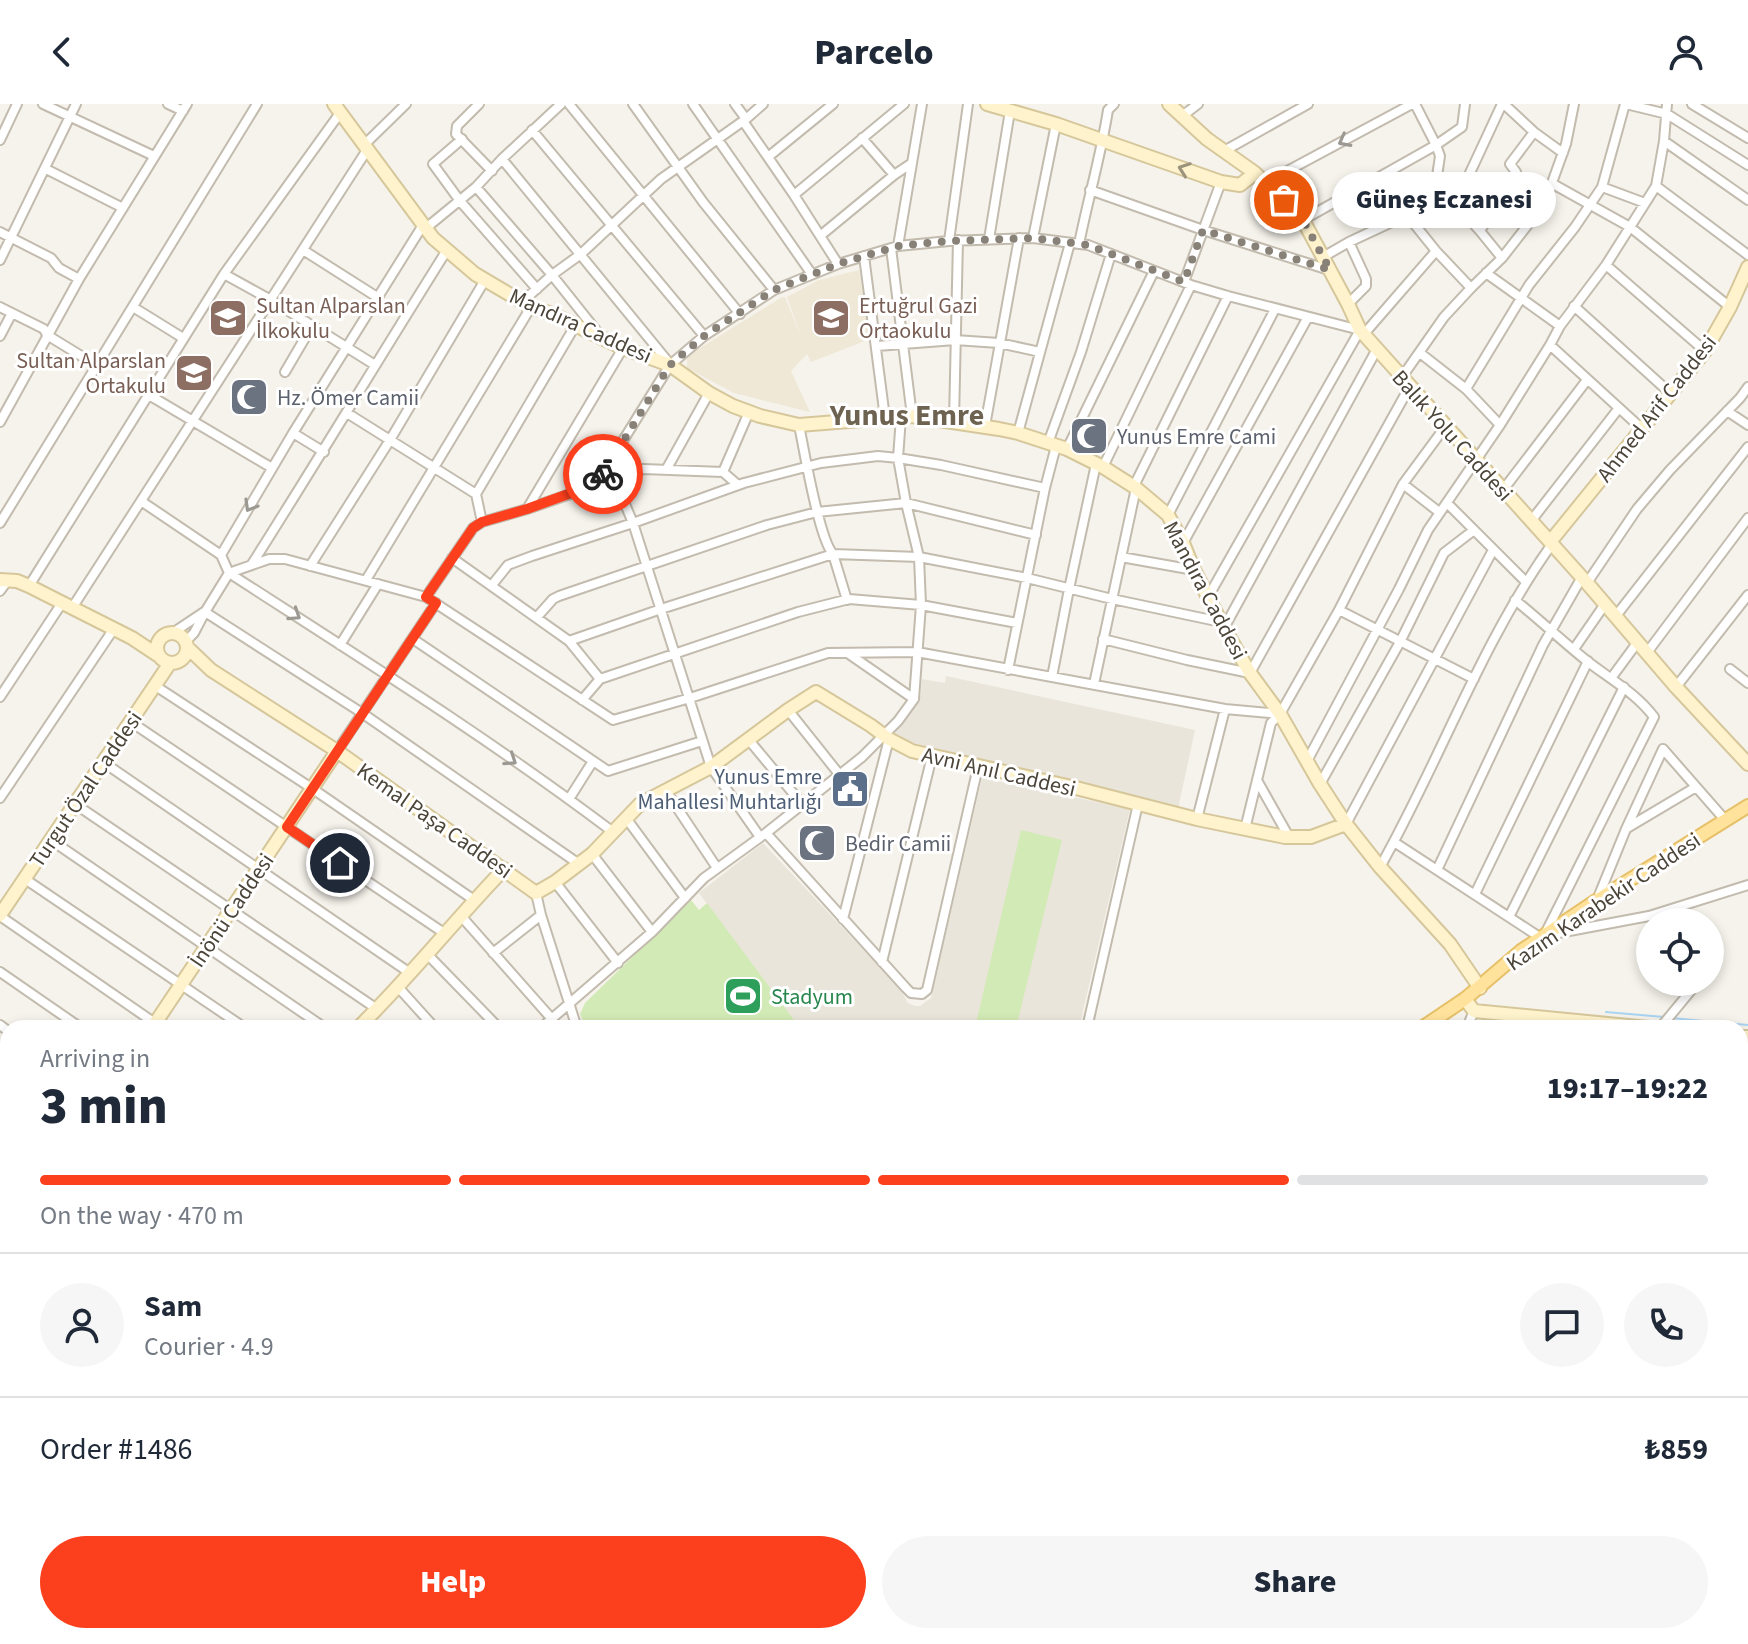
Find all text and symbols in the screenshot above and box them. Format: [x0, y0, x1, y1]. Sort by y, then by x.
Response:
text: Parcelo [814, 27, 934, 78]
icon: back [40, 30, 84, 74]
icon: person [1664, 30, 1708, 74]
one-way arrow [1338, 131, 1352, 147]
one-way arrow [1178, 162, 1192, 179]
pin [1250, 166, 1318, 234]
callout: Güneş Eczanesi [1332, 172, 1556, 228]
icon: bag [1262, 178, 1306, 222]
text: Güneş Eczanesi [1356, 181, 1532, 218]
street label: Mandıra Caddesi [504, 280, 657, 372]
place label: Sultan Alparslan İlkokulu [256, 290, 406, 347]
place label: Ertuğrul Gazi Ortaokulu [859, 290, 978, 347]
school or university icon: Sultan Alparslan İlkokulu [207, 297, 249, 339]
school or university icon: Ertuğrul Gazi Ortaokulu [810, 297, 852, 339]
street label: Ahmed Arif Caddesi [1589, 328, 1725, 489]
place label: Sultan Alparslan Ortakulu [16, 345, 166, 402]
school or university icon: Sultan Alparslan Ortakulu [173, 352, 215, 394]
street label: Balık Yolu Caddesi [1384, 363, 1520, 509]
mosque icon: Hz. Ömer Camii [228, 376, 270, 418]
place label: Hz. Ömer Camii [277, 382, 419, 414]
district label: Yunus Emre [829, 394, 984, 437]
mosque icon: Yunus Emre Cami [1068, 415, 1110, 457]
place label: Yunus Emre Cami [1116, 421, 1276, 453]
courier [563, 434, 643, 514]
icon: bike [581, 452, 625, 496]
one-way arrow [244, 497, 260, 512]
street label: Mandıra Caddesi [1155, 515, 1255, 666]
one-way arrow [286, 606, 301, 621]
street label: Turgut Özal Caddesi [21, 705, 150, 874]
street label: Avni Anıl Caddesi [919, 739, 1079, 805]
one-way arrow [503, 750, 517, 765]
street label: Kemal Paşa Caddesi [350, 755, 519, 887]
place label: Yunus Emre Mahallesi Muhtarlığı [638, 761, 822, 818]
public building icon: Yunus Emre Mahallesi Muhtarlığı [829, 768, 871, 810]
mosque icon: Bedir Camii [796, 822, 838, 864]
street label: Kazım Karabekir Caddesi [1500, 825, 1707, 979]
place label: Bedir Camii [845, 828, 951, 860]
pin [306, 829, 374, 897]
icon: home [318, 841, 362, 885]
street label: İnönü Caddesi [182, 847, 282, 974]
map controls [1636, 908, 1724, 996]
button: locate [1636, 908, 1724, 996]
sports icon: Stadyum [722, 975, 764, 1017]
place label: Stadyum [771, 981, 853, 1013]
text: Arriving in [40, 1040, 150, 1077]
text: 19:17–19:22 [1547, 1067, 1708, 1110]
text: 3 min [40, 1070, 168, 1144]
text: On the way · 470 m [40, 1197, 244, 1234]
button: person [40, 1283, 124, 1367]
button: chat [1520, 1283, 1604, 1367]
button: phone [1624, 1283, 1708, 1367]
text: Sam [144, 1285, 202, 1328]
text: Courier · 4.9 [144, 1328, 274, 1365]
text: Order #1486 [40, 1428, 193, 1471]
text: ₺859 [1645, 1428, 1708, 1471]
button: Help [40, 1536, 866, 1628]
button: Share [882, 1536, 1708, 1628]

